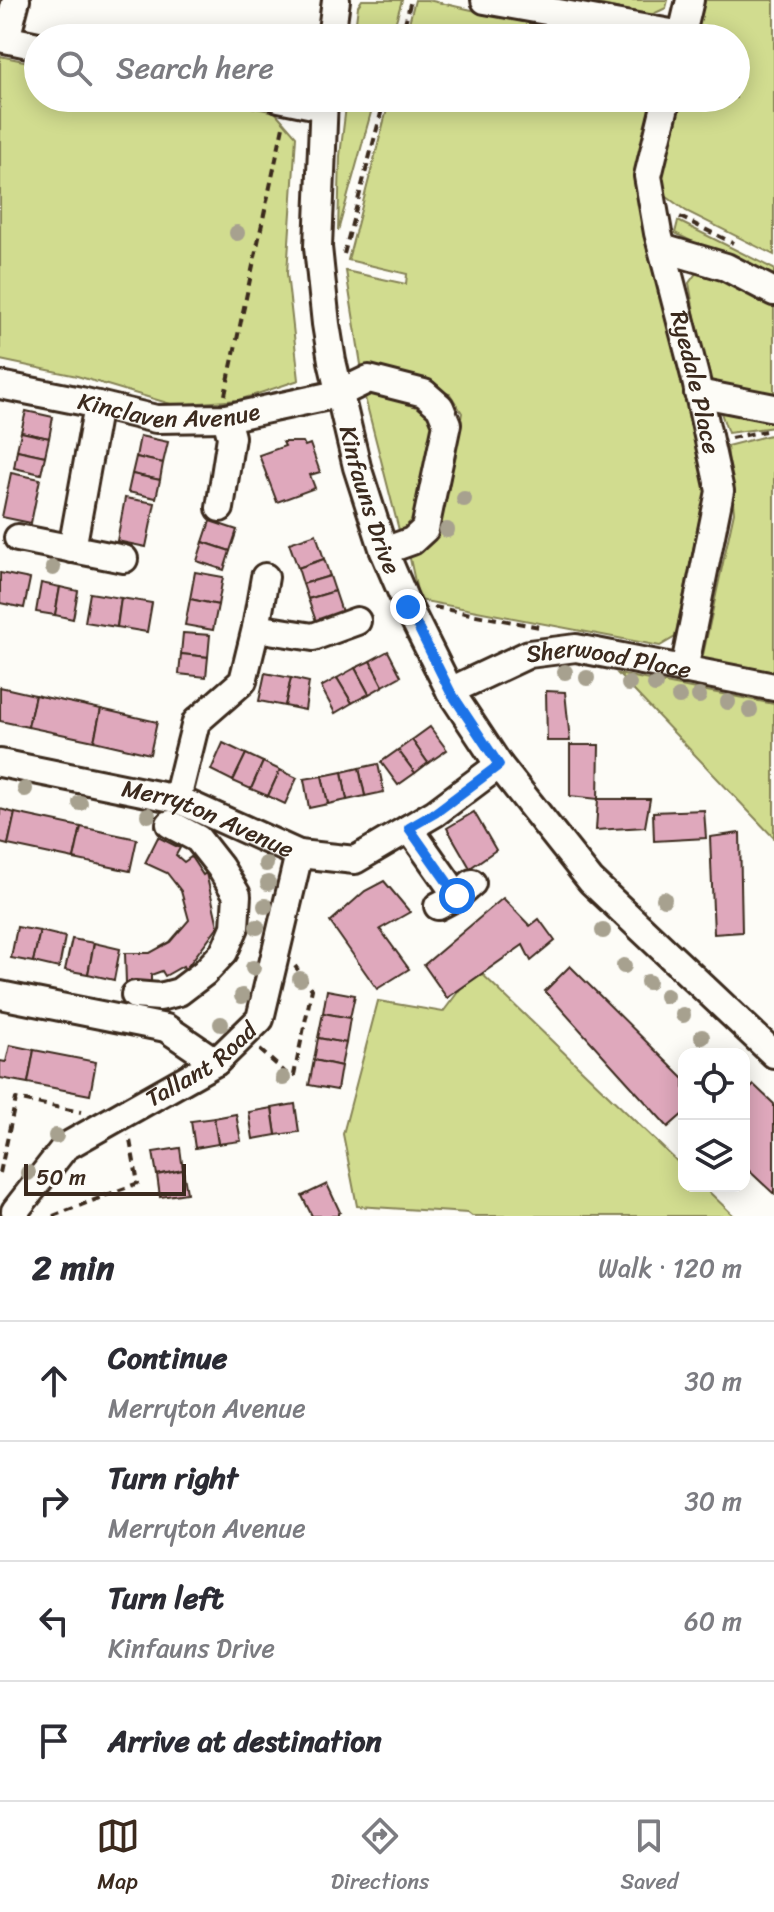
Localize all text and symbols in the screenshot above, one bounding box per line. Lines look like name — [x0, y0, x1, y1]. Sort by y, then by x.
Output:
search box — [24, 24, 750, 112]
text: Search here — [116, 41, 274, 95]
icon: search — [52, 46, 96, 90]
street label: Ryedale Place — [658, 306, 732, 458]
street label: Kinclaven Avenue — [74, 380, 264, 440]
street label: Kinfauns Drive — [327, 421, 413, 581]
route end — [390, 589, 426, 625]
street label: Sherwood Place — [524, 627, 695, 691]
street label: Merryton Avenue — [118, 767, 301, 870]
route start — [439, 878, 475, 914]
street label: Tallant Road — [137, 1010, 268, 1119]
map controls — [678, 1048, 750, 1192]
button: locate — [678, 1048, 750, 1120]
button: layers — [678, 1120, 750, 1192]
text: 50 m — [36, 1158, 86, 1197]
scale bar — [24, 1160, 186, 1196]
text: 2 min — [32, 1238, 114, 1298]
text: Walk · 120 m — [598, 1245, 742, 1291]
text: Continue — [108, 1331, 227, 1385]
text: 30 m — [685, 1358, 742, 1404]
icon: ahead — [32, 1359, 76, 1403]
text: Merryton Avenue — [108, 1385, 306, 1431]
text: Turn right — [108, 1451, 238, 1505]
text: 30 m — [685, 1478, 742, 1524]
icon: right — [32, 1479, 76, 1523]
text: Merryton Avenue — [108, 1505, 306, 1551]
text: Turn left — [108, 1571, 224, 1625]
text: 60 m — [684, 1598, 742, 1644]
icon: left — [32, 1599, 76, 1643]
text: Kinfauns Drive — [108, 1625, 275, 1671]
text: Arrive at destination — [108, 1714, 382, 1768]
icon: arrive — [32, 1719, 76, 1763]
tab: Map — [96, 1814, 140, 1901]
tab: Directions — [331, 1814, 429, 1901]
tab: Saved — [620, 1814, 678, 1901]

